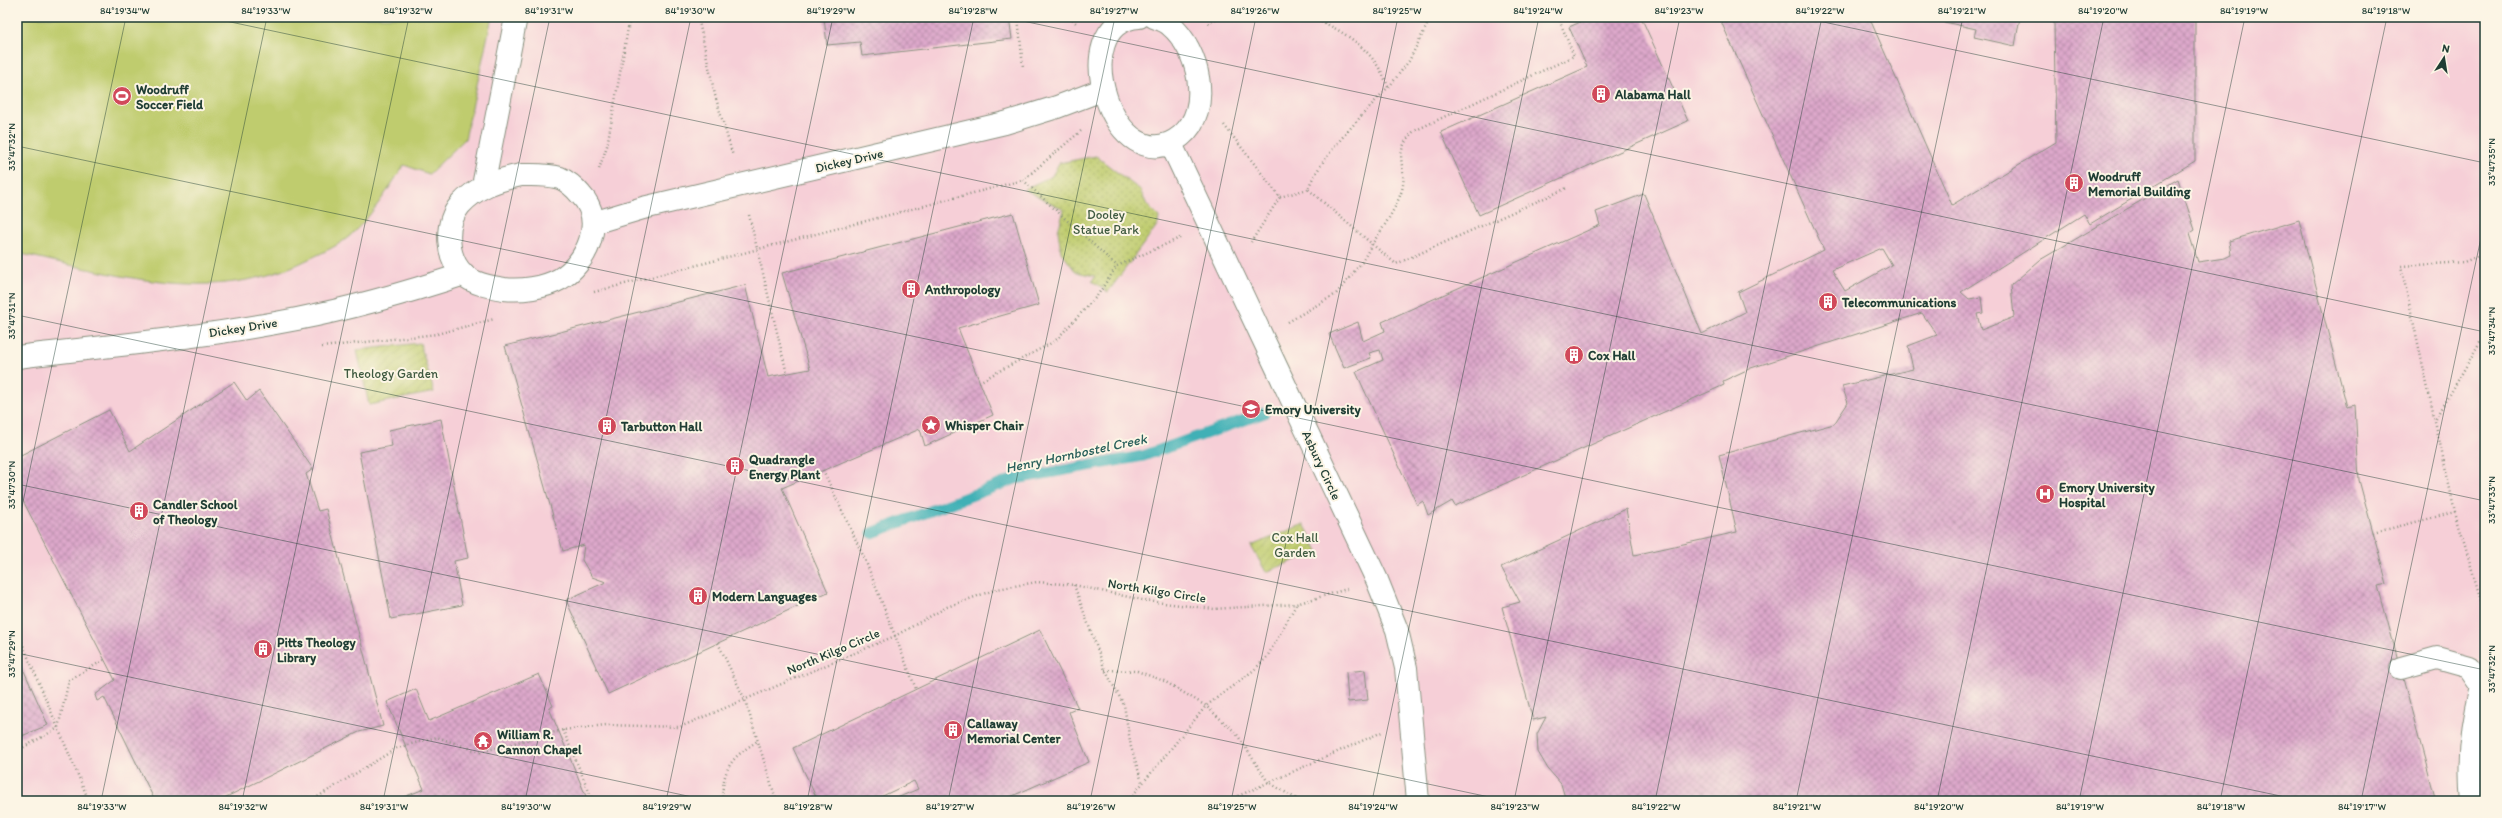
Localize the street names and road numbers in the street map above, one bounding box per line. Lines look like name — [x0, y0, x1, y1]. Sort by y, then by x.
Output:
street label: Dickey Drive — [814, 145, 885, 176]
street label: Dickey Drive — [208, 315, 278, 340]
street label: Asbury Circle — [1299, 428, 1344, 502]
street label: North Kilgo Circle — [1107, 575, 1207, 606]
street label: North Kilgo Circle — [785, 625, 882, 678]

